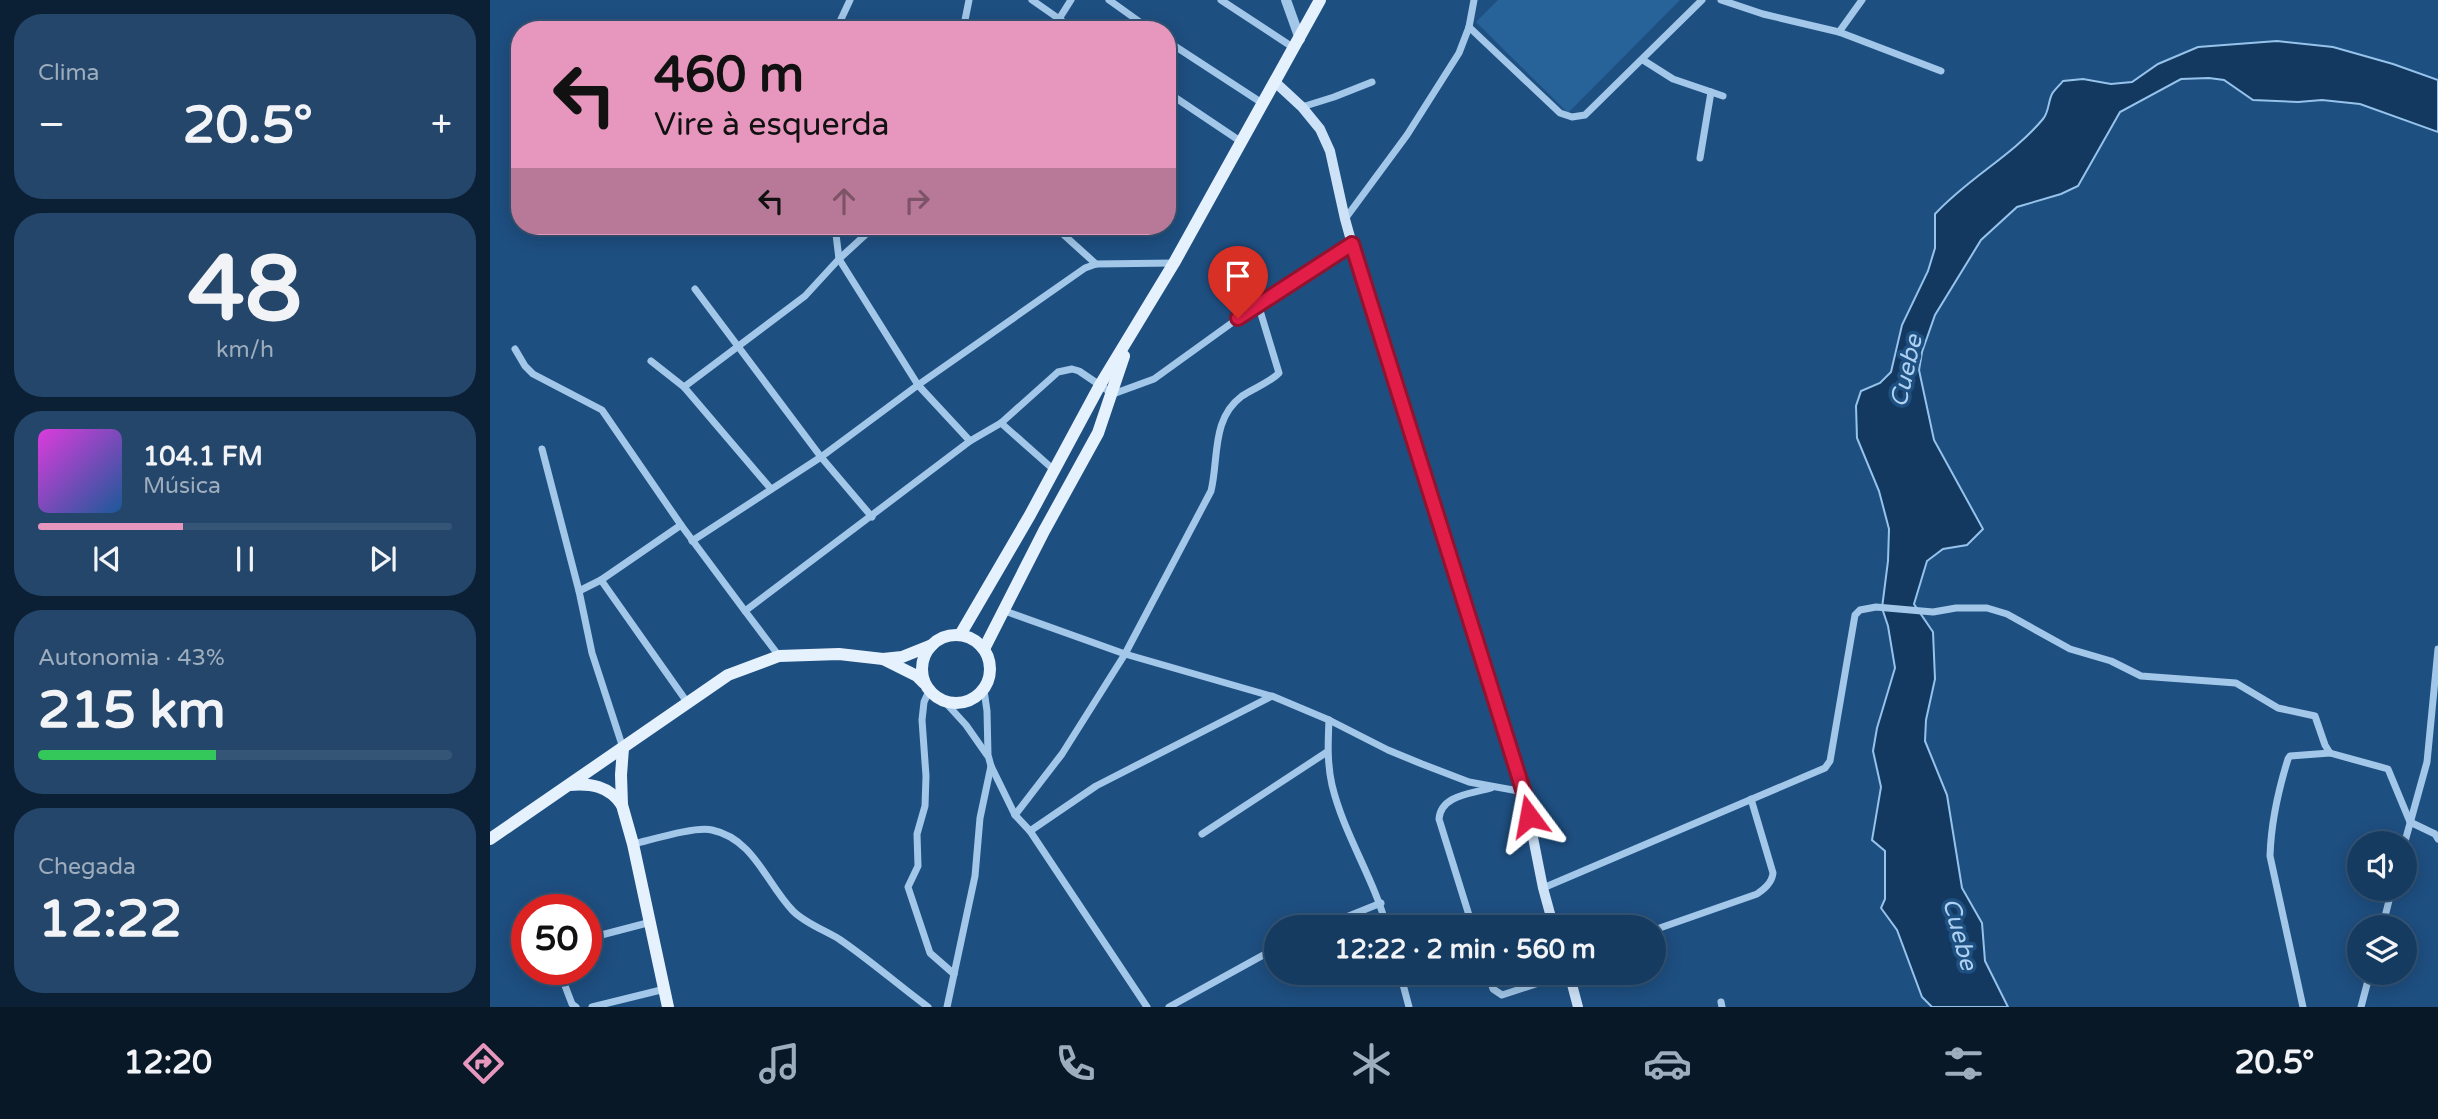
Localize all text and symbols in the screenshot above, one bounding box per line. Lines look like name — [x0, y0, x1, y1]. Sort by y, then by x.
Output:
text: 460 m — [654, 46, 804, 105]
icon: left — [539, 49, 630, 140]
text: Clima — [38, 59, 99, 87]
text: 20.5° — [183, 94, 313, 157]
text: − — [38, 102, 65, 148]
text: + — [431, 102, 452, 148]
text: Vire à esquerda — [654, 106, 890, 144]
icon: left — [752, 182, 790, 220]
icon: ahead — [825, 182, 863, 220]
icon: right — [898, 182, 936, 220]
text: 48 — [188, 235, 302, 345]
pin — [1208, 246, 1268, 318]
icon: arrive — [1219, 257, 1257, 295]
water label: Cuebe — [1884, 331, 1929, 410]
text: km/h — [216, 336, 274, 364]
text: 104.1 FM — [143, 441, 263, 472]
text: Música — [143, 472, 221, 500]
icon: previous — [88, 540, 126, 578]
icon: pause — [226, 540, 264, 578]
icon: next — [364, 540, 402, 578]
text: Autonomia · 43% — [38, 644, 225, 672]
text: 215 km — [38, 679, 226, 742]
position arrow — [1492, 779, 1566, 853]
map controls — [2347, 831, 2417, 985]
button: sound — [2347, 831, 2417, 901]
text: Chegada — [38, 853, 136, 881]
text: 12:22 — [38, 888, 182, 951]
speed limit sign: 50 — [511, 894, 602, 985]
water label: Cuebe — [1936, 895, 1983, 975]
button: layers — [2347, 915, 2417, 985]
text: 12:22 · 2 min · 560 m — [1334, 934, 1596, 965]
icon: directions — [459, 1039, 508, 1088]
icon: music — [755, 1039, 804, 1088]
icon: phone — [1051, 1039, 1100, 1088]
icon: climate — [1347, 1039, 1396, 1088]
icon: car — [1643, 1039, 1692, 1088]
icon: filters — [1939, 1039, 1988, 1088]
text: 12:20 — [123, 1044, 212, 1082]
text: 20.5° — [2234, 1044, 2314, 1082]

